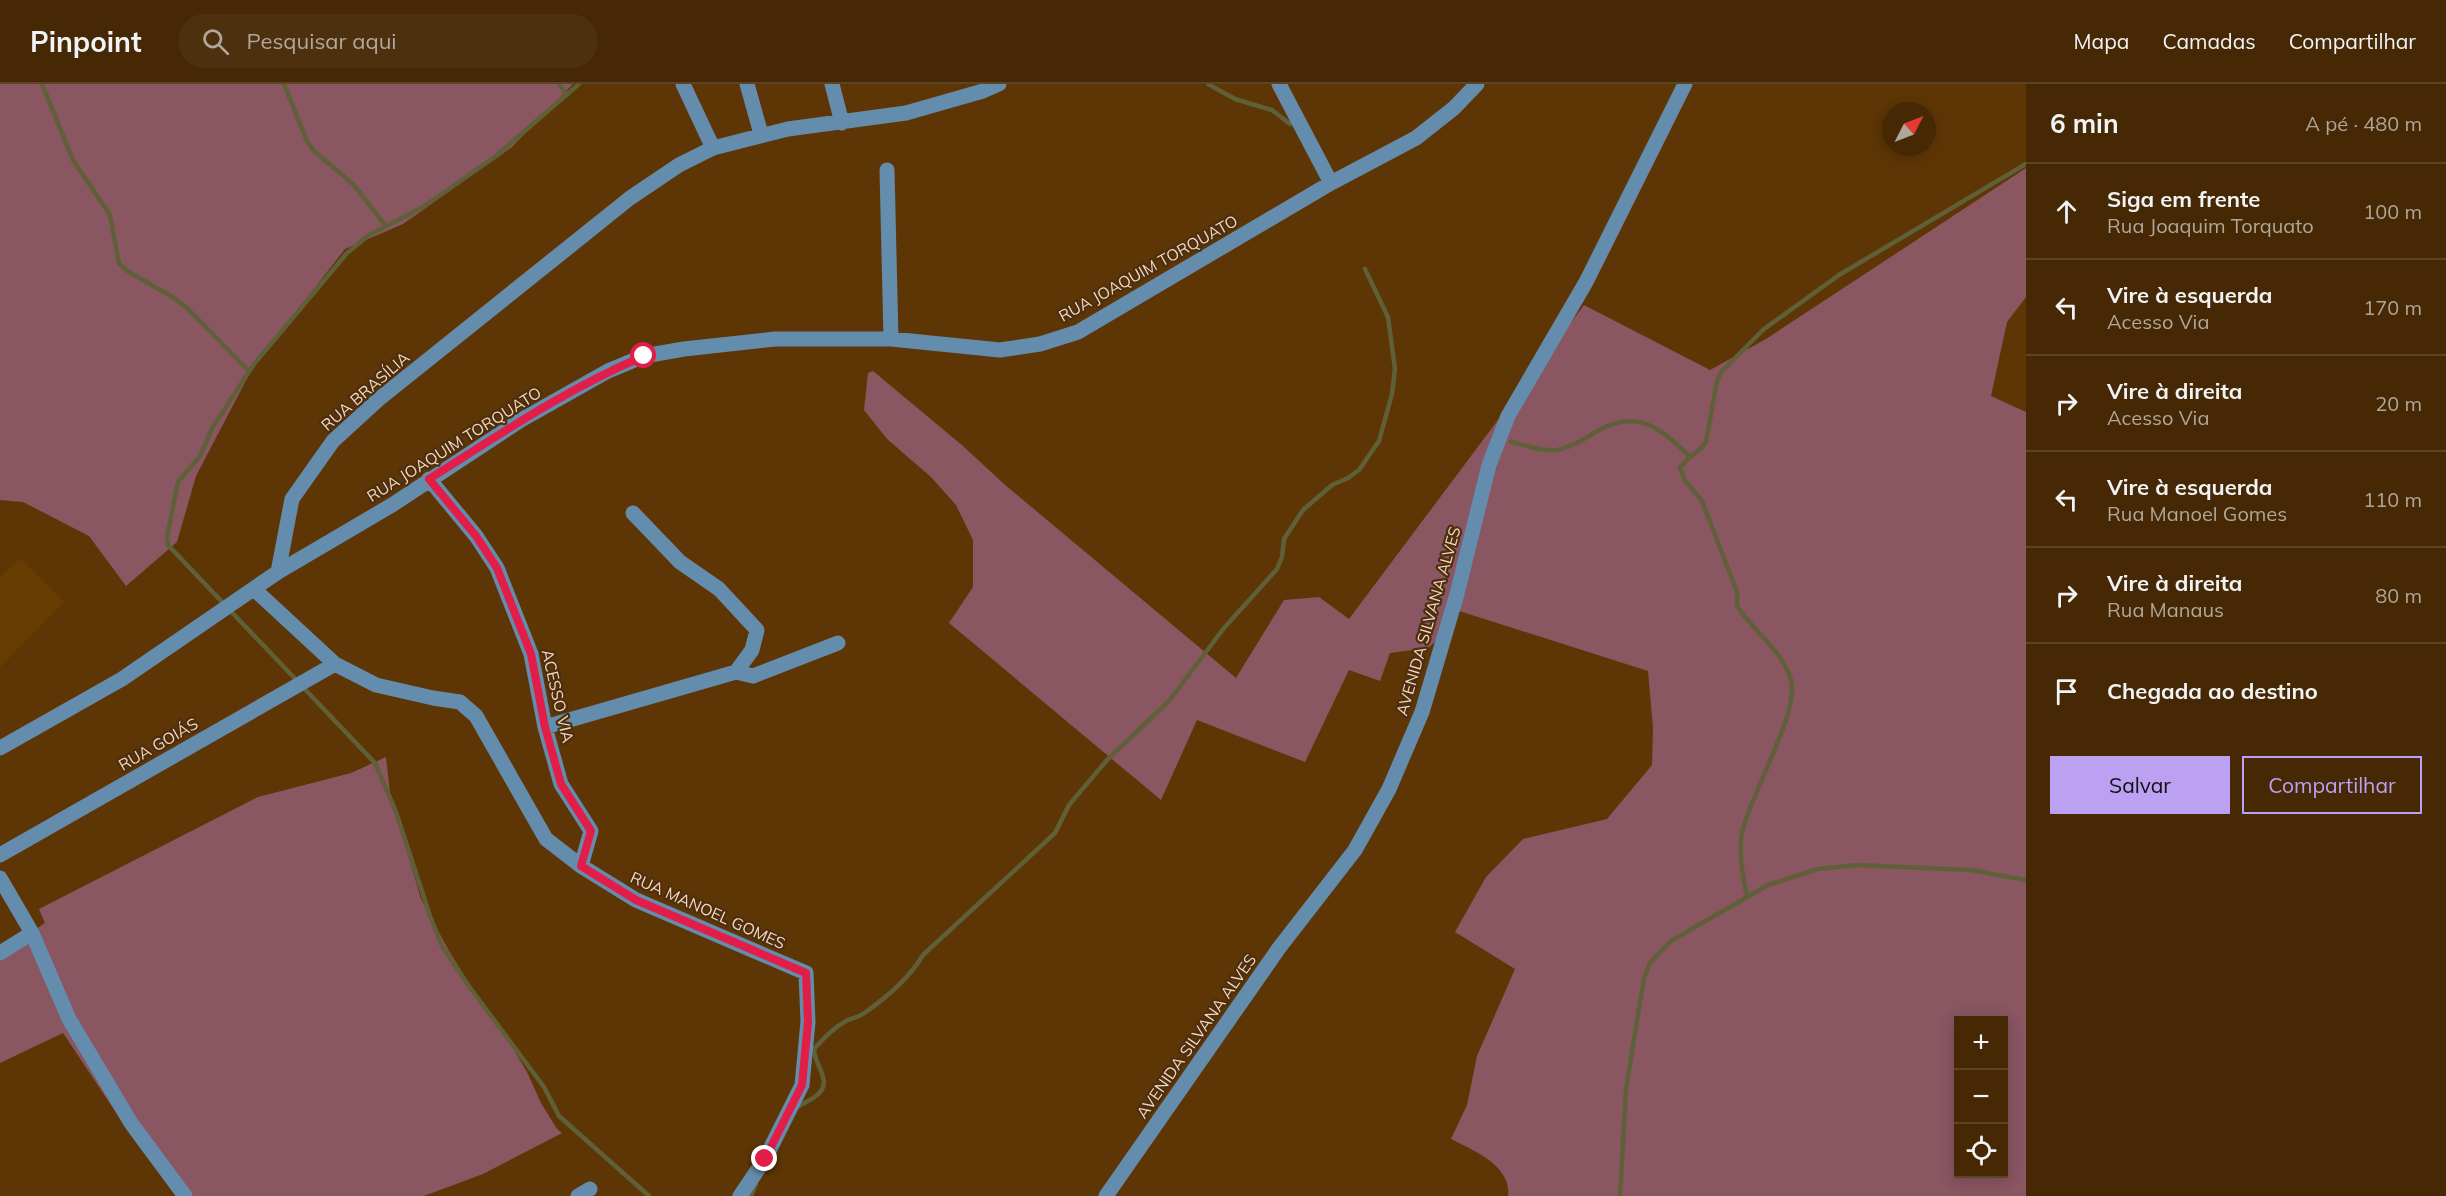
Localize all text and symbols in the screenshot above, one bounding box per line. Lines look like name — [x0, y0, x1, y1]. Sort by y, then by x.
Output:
search box — [178, 14, 598, 68]
text: Pinpoint — [30, 24, 142, 59]
icon: search — [199, 25, 232, 58]
text: Pesquisar aqui — [247, 27, 397, 55]
text: Mapa — [2074, 28, 2129, 54]
text: Camadas — [2162, 28, 2256, 54]
text: Compartilhar — [2289, 28, 2416, 54]
north arrow — [1882, 102, 1936, 156]
text: 6 min — [2050, 107, 2119, 140]
text: A pé · 480 m — [2305, 111, 2422, 136]
text: Siga em frente — [2107, 185, 2260, 213]
icon: ahead — [2050, 195, 2083, 228]
text: 100 m — [2363, 199, 2422, 224]
street label: RUA JOAQUIM TORQUATO — [1055, 210, 1241, 326]
text: Rua Joaquim Torquato — [2107, 213, 2314, 238]
text: Vire à esquerda — [2107, 281, 2272, 309]
icon: left — [2050, 291, 2083, 324]
text: 170 m — [2363, 295, 2422, 320]
text: Acesso Via — [2107, 309, 2209, 334]
route start — [630, 342, 656, 368]
street label: RUA BRASÍLIA — [317, 347, 414, 435]
text: Vire à direita — [2107, 377, 2242, 405]
street label: RUA JOAQUIM TORQUATO — [363, 382, 545, 506]
icon: right — [2050, 387, 2083, 420]
text: 20 m — [2375, 391, 2422, 416]
text: Acesso Via — [2107, 405, 2209, 430]
text: Vire à esquerda — [2107, 473, 2272, 501]
icon: left — [2050, 483, 2083, 516]
text: 110 m — [2363, 487, 2422, 512]
text: Rua Manoel Gomes — [2107, 501, 2287, 526]
street label: AVENIDA SILVANA ALVES — [1391, 524, 1465, 718]
text: Vire à direita — [2107, 569, 2242, 597]
icon: right — [2050, 579, 2083, 612]
text: 80 m — [2375, 583, 2422, 608]
text: Rua Manaus — [2107, 597, 2224, 622]
street label: ACESSO VIA — [538, 647, 579, 745]
icon: arrive — [2050, 675, 2083, 708]
text: Chegada ao destino — [2107, 677, 2318, 705]
street label: RUA GOIÁS — [115, 713, 201, 775]
button: Salvar — [2050, 756, 2230, 814]
button: Compartilhar — [2242, 756, 2422, 814]
street label: RUA MANOEL GOMES — [627, 867, 789, 953]
street label: AVENIDA SILVANA ALVES — [1132, 950, 1260, 1122]
map controls — [1954, 1016, 2008, 1178]
button: + — [1954, 1016, 2008, 1070]
button: − — [1954, 1070, 2008, 1124]
button: locate — [1954, 1124, 2008, 1178]
route end — [751, 1145, 777, 1171]

